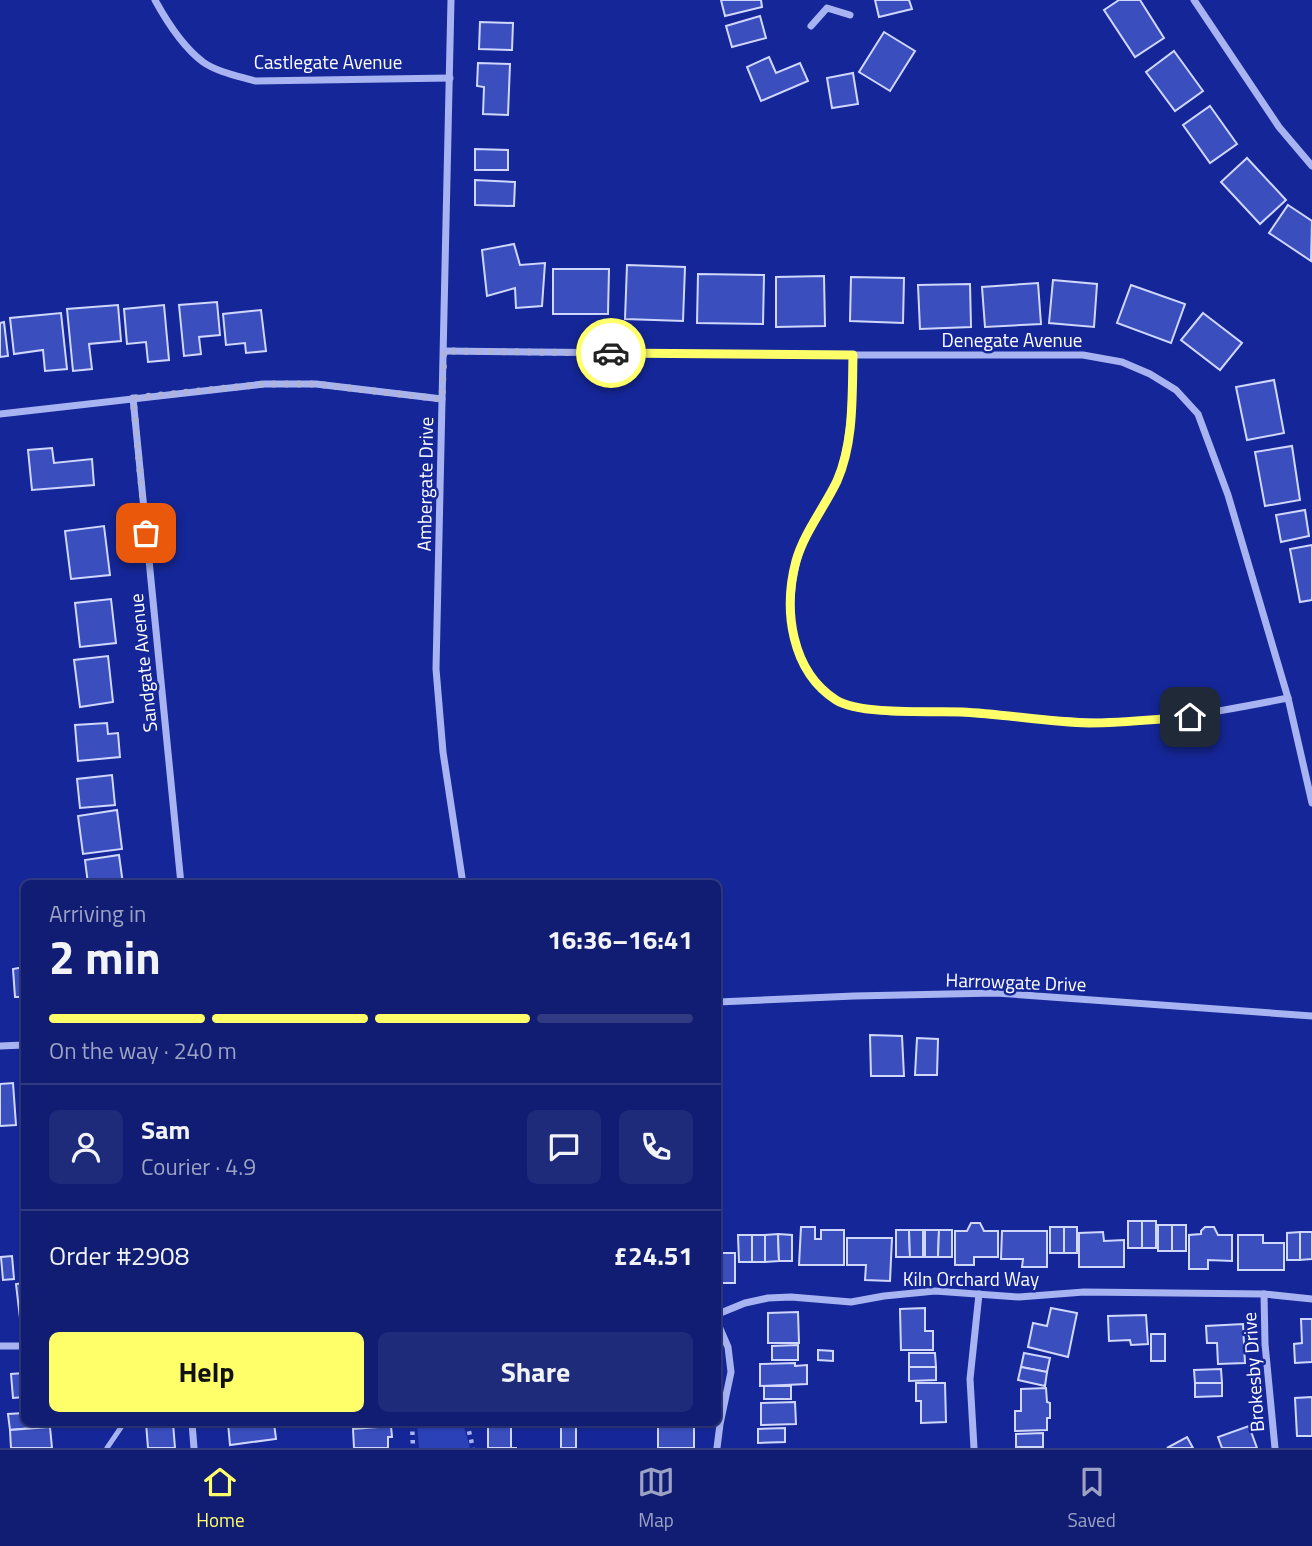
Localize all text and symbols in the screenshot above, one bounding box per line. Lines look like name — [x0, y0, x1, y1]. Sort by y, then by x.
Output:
street label: Castlegate Avenue — [254, 47, 402, 76]
courier — [576, 318, 646, 388]
street label: Denegate Avenue — [942, 325, 1082, 354]
icon: car — [592, 334, 630, 372]
street label: Ambergate Drive — [409, 416, 440, 551]
pin — [116, 503, 176, 563]
icon: bag — [127, 514, 165, 552]
street label: Sandgate Avenue — [121, 592, 164, 734]
pin — [1160, 687, 1220, 747]
icon: home — [1171, 698, 1209, 736]
text: Arriving in — [49, 896, 146, 931]
text: 16:36–16:41 — [547, 920, 693, 959]
text: 2 min — [49, 922, 161, 992]
street label: Harrowgate Drive — [945, 965, 1087, 998]
text: On the way · 240 m — [49, 1033, 237, 1068]
button: person — [49, 1110, 123, 1184]
text: Sam — [141, 1110, 190, 1149]
button: chat — [527, 1110, 601, 1184]
button: phone — [619, 1110, 693, 1184]
text: Courier · 4.9 — [141, 1149, 256, 1184]
text: Order #2908 — [49, 1236, 189, 1275]
text: £24.51 — [614, 1236, 693, 1275]
street label: Kiln Orchard Way — [903, 1264, 1039, 1293]
street label: Brokesby Drive — [1234, 1311, 1271, 1433]
button: Help — [49, 1332, 364, 1412]
button: Share — [378, 1332, 693, 1412]
tab: Home — [196, 1463, 244, 1534]
tab: Map — [637, 1463, 675, 1534]
tab: Saved — [1067, 1463, 1116, 1534]

